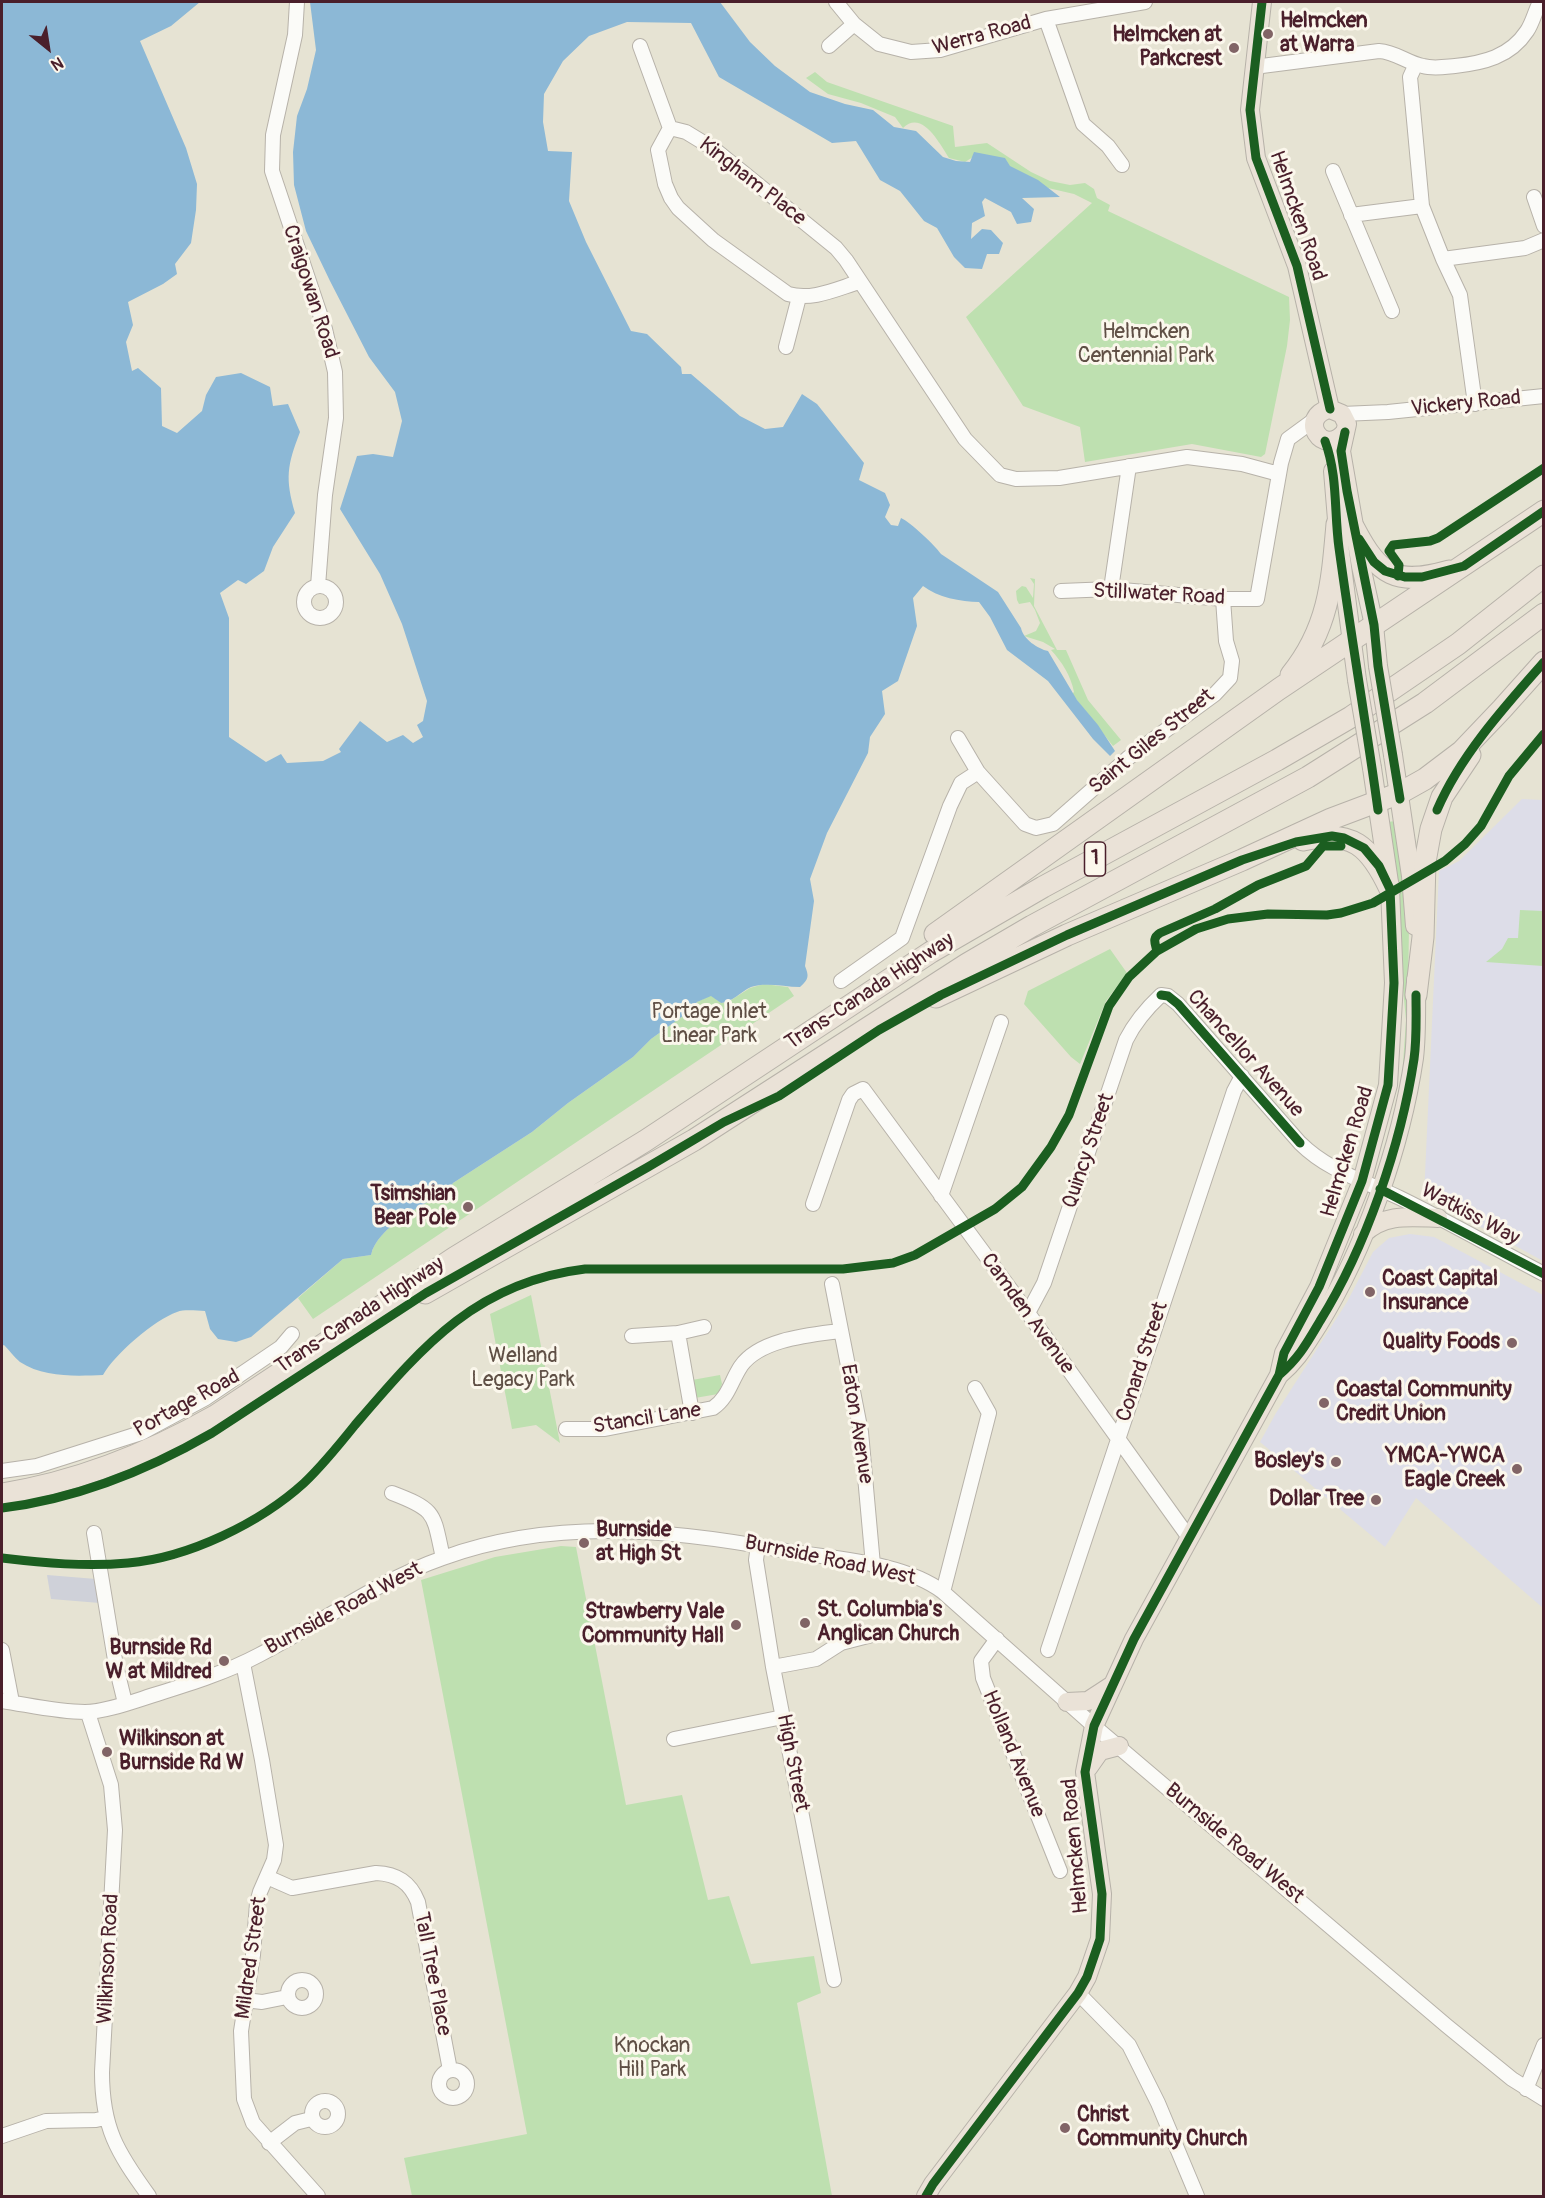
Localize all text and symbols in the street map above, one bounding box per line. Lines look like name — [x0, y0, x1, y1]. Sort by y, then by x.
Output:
place label: Helmcken at Warra — [1280, 9, 1368, 59]
street label: Werra Road — [930, 11, 1034, 61]
north arrow — [18, 18, 78, 78]
place label: Helmcken at Parkcrest — [1112, 23, 1222, 73]
marker: Helmcken at Warra — [1261, 27, 1275, 41]
marker: Helmcken at Parkcrest — [1227, 41, 1241, 55]
text: N — [47, 52, 67, 75]
street label: Kingham Place — [693, 132, 811, 232]
street label: Helmcken Road — [1263, 148, 1331, 284]
street label: Craigowan Road — [277, 222, 343, 362]
park label: Helmcken Centennial Park — [1078, 320, 1214, 370]
street label: Vickery Road — [1410, 386, 1522, 422]
street label: Stillwater Road — [1092, 579, 1226, 611]
street label: Saint Giles Street — [1084, 684, 1220, 800]
road number: 1 — [1084, 842, 1106, 876]
street label: Trans-Canada Highway — [781, 928, 959, 1056]
street label: Chancellor Avenue — [1181, 985, 1309, 1123]
park label: Portage Inlet Linear Park — [651, 1000, 767, 1050]
street label: Helmcken Road — [1316, 1083, 1380, 1221]
street label: Quincy Street — [1058, 1090, 1120, 1212]
street label: Watkiss Way — [1416, 1179, 1524, 1251]
place label: Tsimshian Bear Pole — [370, 1182, 456, 1232]
marker: Tsimshian Bear Pole — [461, 1200, 475, 1214]
street label: Camden Avenue — [975, 1249, 1079, 1379]
street label: Trans-Canada Highway — [271, 1252, 449, 1380]
place label: Coast Capital Insurance — [1382, 1267, 1498, 1317]
marker: Coast Capital Insurance — [1363, 1285, 1377, 1299]
street label: Conard Street — [1112, 1299, 1174, 1425]
place label: Quality Foods — [1382, 1330, 1500, 1356]
marker: Quality Foods — [1505, 1336, 1519, 1350]
park label: Welland Legacy Park — [471, 1344, 575, 1394]
street label: Eaton Avenue — [834, 1362, 878, 1486]
street label: Portage Road — [129, 1364, 245, 1444]
place label: Coastal Community Credit Union — [1336, 1378, 1512, 1428]
marker: Coastal Community Credit Union — [1317, 1396, 1331, 1410]
street label: Stancil Lane — [591, 1398, 703, 1440]
place label: YMCA-YWCA Eagle Creek — [1385, 1444, 1505, 1494]
place label: Bosley's — [1254, 1449, 1324, 1475]
marker: Bosley's — [1329, 1455, 1343, 1469]
marker: YMCA-YWCA Eagle Creek — [1510, 1462, 1524, 1476]
place label: Dollar Tree — [1269, 1487, 1364, 1513]
marker: Dollar Tree — [1369, 1493, 1383, 1507]
place label: Burnside at High St — [596, 1518, 681, 1568]
street label: Burnside Road West — [742, 1531, 918, 1591]
marker: Burnside at High St — [577, 1536, 591, 1550]
street label: Burnside Road West — [261, 1557, 427, 1661]
place label: St. Columbia's Anglican Church — [817, 1598, 959, 1648]
place label: Strawberry Vale Community Hall — [582, 1600, 724, 1650]
marker: St. Columbia's Anglican Church — [798, 1616, 812, 1630]
marker: Strawberry Vale Community Hall — [729, 1618, 743, 1632]
place label: Burnside Rd W at Mildred — [105, 1636, 212, 1686]
marker: Burnside Rd W at Mildred — [217, 1654, 231, 1668]
street label: Holland Avenue — [976, 1687, 1050, 1821]
street label: High Street — [770, 1712, 814, 1814]
place label: Wilkinson at Burnside Rd W — [119, 1727, 244, 1777]
marker: Wilkinson at Burnside Rd W — [100, 1745, 114, 1759]
street label: Helmcken Road — [1058, 1777, 1094, 1915]
street label: Burnside Road West — [1159, 1778, 1309, 1910]
street label: Wilkinson Road — [93, 1893, 125, 2025]
street label: Mildred Street — [231, 1895, 273, 2021]
street label: Tall Tree Place — [408, 1910, 456, 2038]
park label: Knockan Hill Park — [614, 2034, 690, 2084]
place label: Christ Community Church — [1077, 2103, 1247, 2153]
marker: Christ Community Church — [1058, 2121, 1072, 2135]

